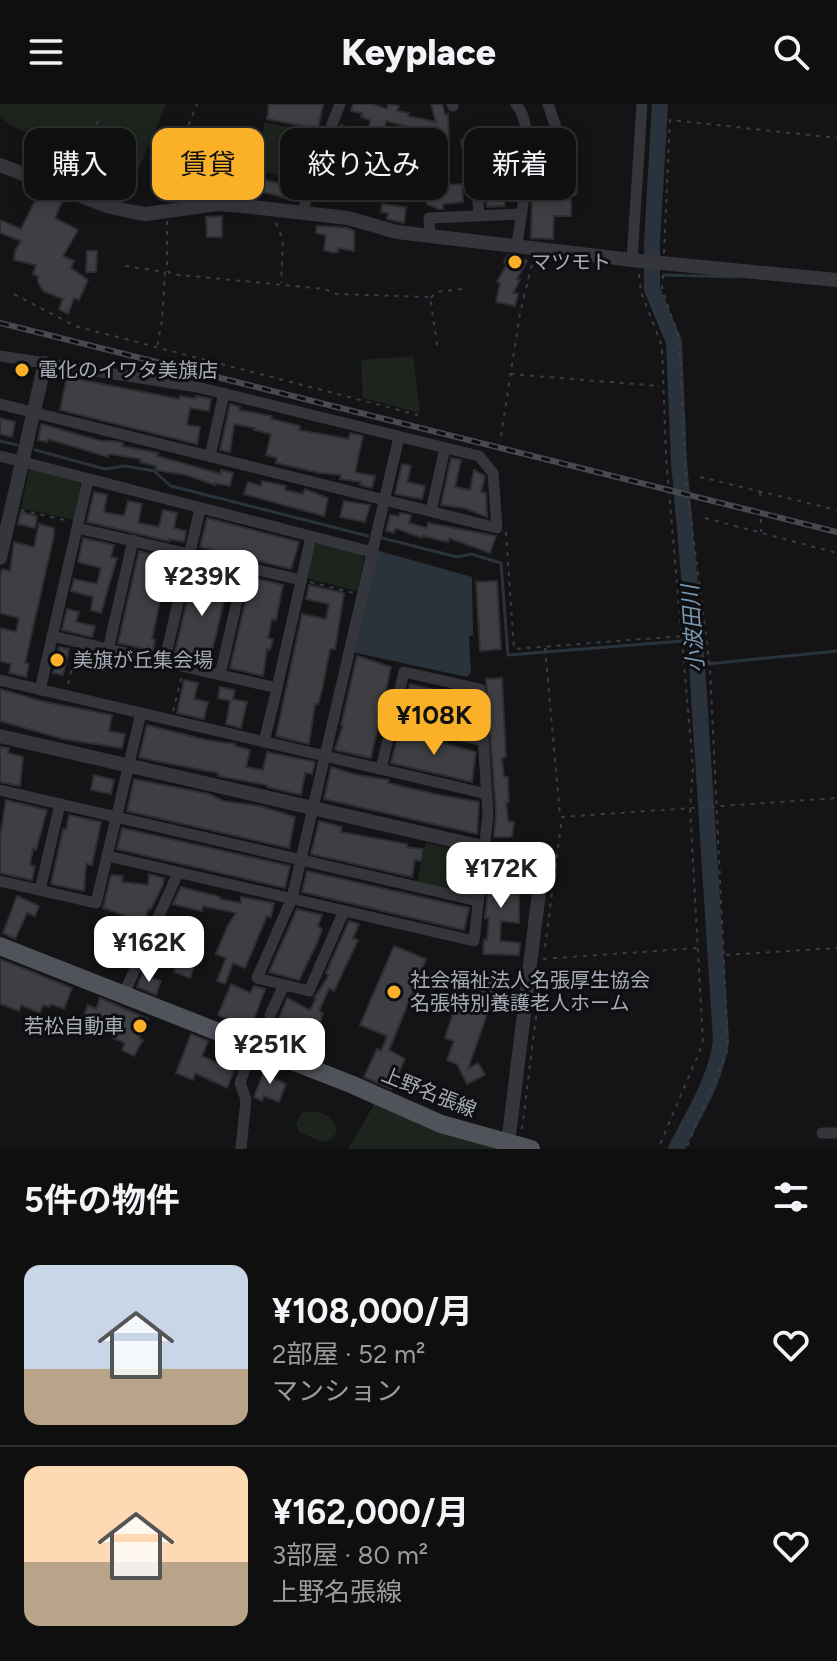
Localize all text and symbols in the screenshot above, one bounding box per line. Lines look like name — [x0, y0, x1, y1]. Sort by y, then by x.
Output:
icon: menu — [24, 30, 68, 74]
icon: search — [769, 30, 813, 74]
text: Keyplace — [341, 31, 496, 74]
chip: 購入 — [24, 128, 136, 200]
chip: 賃貸 — [152, 128, 264, 200]
chip: 絞り込み — [280, 128, 448, 200]
chip: 新着 — [464, 128, 576, 200]
place label: マツモト — [531, 250, 611, 274]
marker: マツモト — [506, 253, 524, 271]
place label: 電化のイワタ美旗店 — [38, 358, 218, 382]
marker: 電化のイワタ美旗店 — [13, 361, 31, 379]
pin: ¥239K — [146, 550, 258, 618]
text: ¥239K — [163, 560, 241, 592]
water label: 小波田川 — [676, 582, 710, 674]
place label: 美旗が丘集会場 — [73, 648, 213, 672]
marker: 美旗が丘集会場 — [48, 651, 66, 669]
pin: ¥108K — [378, 689, 490, 757]
text: ¥108K — [396, 699, 472, 731]
pin: ¥172K — [445, 842, 557, 910]
text: ¥172K — [464, 852, 538, 884]
pin: ¥162K — [93, 916, 205, 984]
text: ¥162K — [112, 926, 186, 958]
place label: 社会福祉法人名張厚生協会 名張特別養護老人ホーム — [410, 968, 650, 1015]
marker: 社会福祉法人名張厚生協会 名張特別養護老人ホーム — [385, 983, 403, 1001]
place label: 若松自動車 — [24, 1014, 124, 1038]
marker: 若松自動車 — [131, 1017, 149, 1035]
pin: ¥251K — [214, 1018, 326, 1086]
text: ¥251K — [233, 1028, 307, 1060]
street label: 上野名張線 — [378, 1062, 480, 1122]
icon: filters — [769, 1175, 813, 1219]
text: 5件の物件 — [24, 1180, 180, 1221]
text: ¥108,000/月 — [272, 1291, 473, 1332]
icon: home — [88, 1297, 184, 1393]
icon: heart — [769, 1323, 813, 1367]
text: 2部屋 · 52 m² — [272, 1338, 425, 1370]
text: マンション — [272, 1375, 402, 1407]
text: ¥162,000/月 — [272, 1492, 470, 1533]
icon: home — [88, 1498, 184, 1594]
icon: heart — [769, 1524, 813, 1568]
text: 3部屋 · 80 m² — [272, 1539, 428, 1571]
text: 上野名張線 — [272, 1576, 402, 1608]

